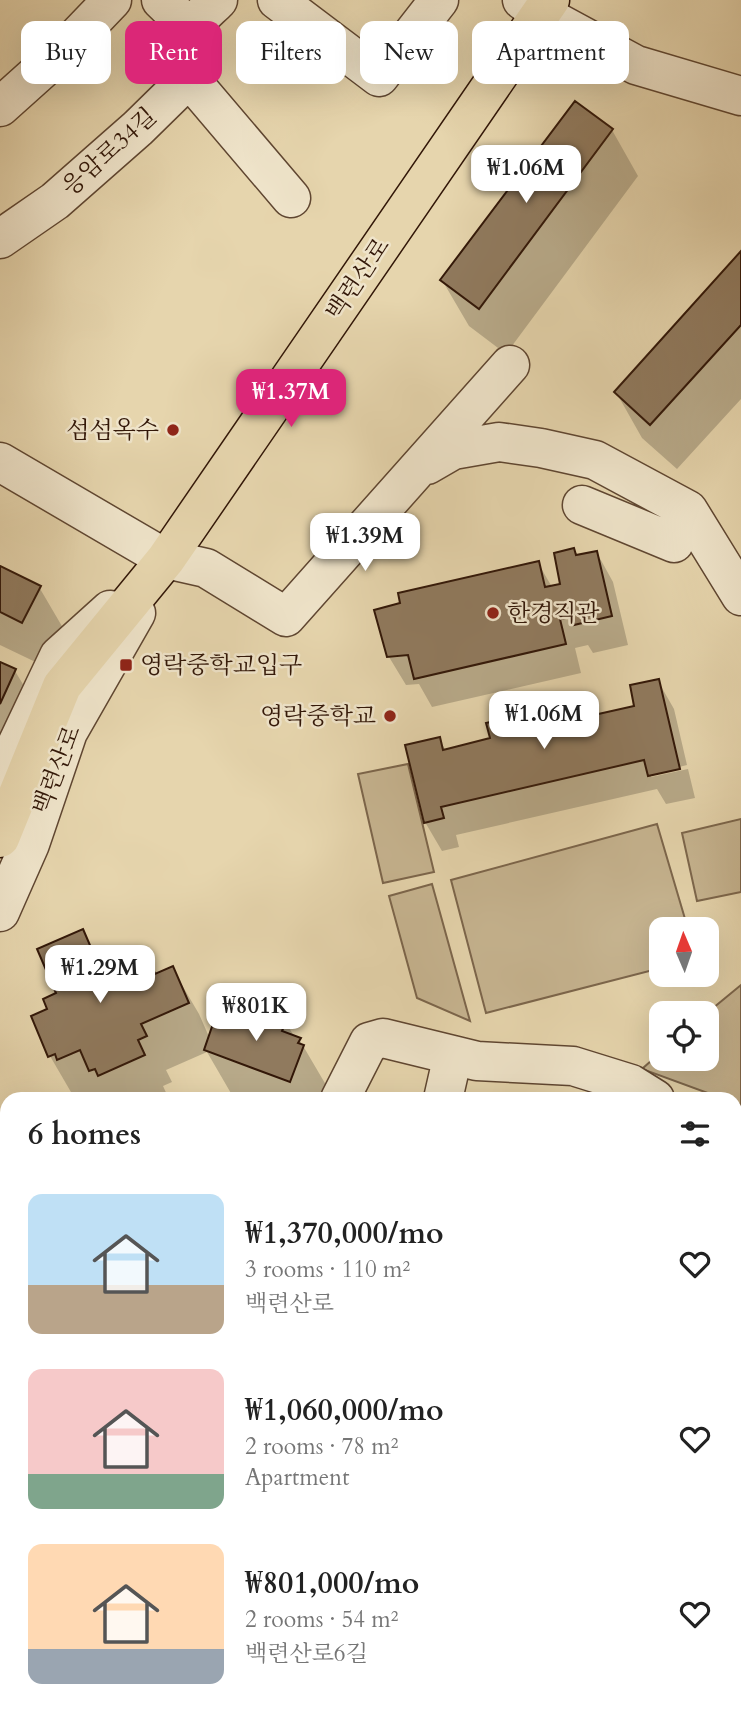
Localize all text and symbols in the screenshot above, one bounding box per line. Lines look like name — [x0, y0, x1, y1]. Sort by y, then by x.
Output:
chip: Buy — [21, 21, 111, 84]
chip: Rent — [125, 21, 222, 84]
chip: Filters — [236, 21, 346, 84]
chip: New — [360, 21, 458, 84]
chip: Apartment — [472, 21, 629, 84]
street label: 응암로34길 — [54, 100, 164, 204]
pin: ₩1.06M — [469, 146, 583, 205]
text: ₩1.06M — [487, 152, 565, 183]
street label: 백련산로 — [318, 231, 398, 327]
pin: ₩1.37M — [234, 370, 348, 429]
text: ₩1.37M — [252, 376, 330, 407]
place label: 섬섬옥수 — [66, 414, 159, 447]
marker: 섬섬옥수 — [165, 422, 181, 438]
pin: ₩1.39M — [308, 514, 422, 573]
text: ₩1.39M — [326, 520, 404, 551]
place label: 한경직관 — [507, 597, 600, 630]
marker: 한경직관 — [485, 605, 501, 621]
place label: 영락중학교입구 — [140, 649, 302, 682]
marker: 영락중학교입구 — [118, 657, 134, 673]
pin: ₩1.06M — [487, 692, 601, 751]
text: ₩1.06M — [505, 698, 583, 729]
place label: 영락중학교 — [260, 700, 376, 733]
marker: 영락중학교 — [382, 708, 398, 724]
street label: 백련산로 — [25, 721, 89, 819]
north arrow — [649, 917, 719, 987]
map controls — [649, 917, 719, 1071]
pin: ₩1.29M — [43, 946, 157, 1005]
text: ₩1.29M — [61, 952, 139, 983]
pin: ₩801K — [207, 984, 305, 1043]
text: ₩801K — [222, 990, 290, 1021]
button: locate — [649, 1001, 719, 1071]
text: 6 homes — [28, 1114, 141, 1155]
icon: filters — [676, 1115, 714, 1153]
text: ₩1,370,000/mo — [245, 1213, 444, 1254]
icon: home — [84, 1222, 168, 1306]
icon: heart — [676, 1245, 714, 1283]
text: 3 rooms · 110 m² — [245, 1254, 410, 1285]
text: 백련산로 — [245, 1288, 334, 1319]
text: ₩1,060,000/mo — [245, 1390, 444, 1431]
icon: home — [84, 1397, 168, 1481]
icon: heart — [676, 1420, 714, 1458]
text: 2 rooms · 78 m² — [245, 1431, 398, 1462]
text: Apartment — [245, 1462, 349, 1493]
text: ₩801,000/mo — [245, 1563, 419, 1604]
icon: home — [84, 1572, 168, 1656]
icon: heart — [676, 1595, 714, 1633]
text: 2 rooms · 54 m² — [245, 1604, 398, 1635]
text: 백련산로6길 — [245, 1638, 368, 1669]

